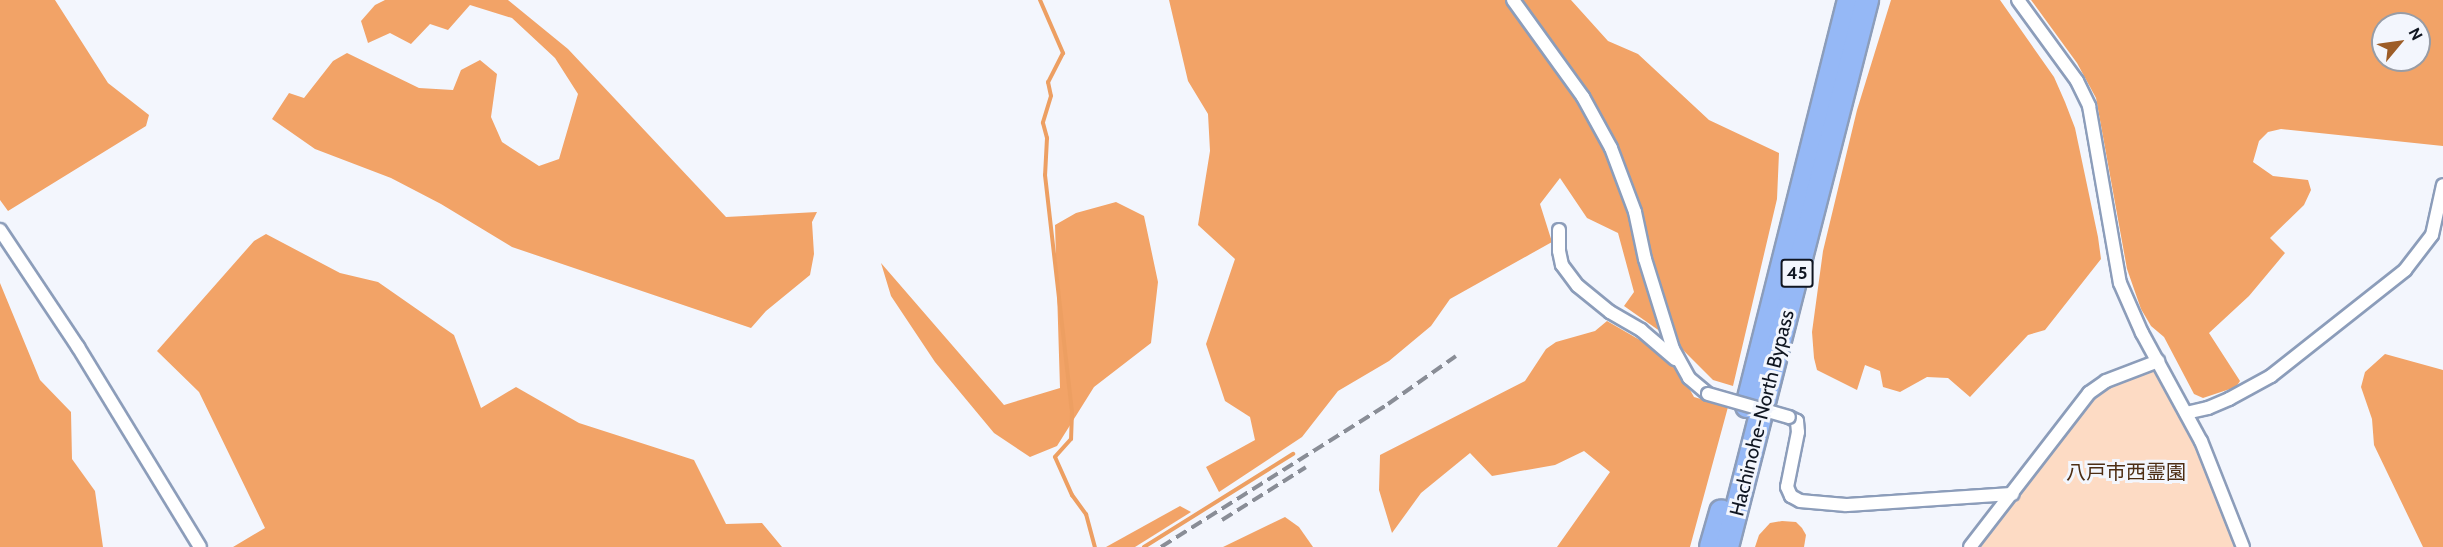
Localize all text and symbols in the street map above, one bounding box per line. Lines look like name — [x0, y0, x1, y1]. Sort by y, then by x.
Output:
north arrow — [2371, 12, 2431, 72]
text: N — [2404, 24, 2426, 44]
road number: 45 — [1780, 258, 1814, 288]
street label: Hachinohe-North Bypass — [1725, 307, 1799, 519]
park label: 八戸市西霊園 — [2066, 460, 2186, 484]

